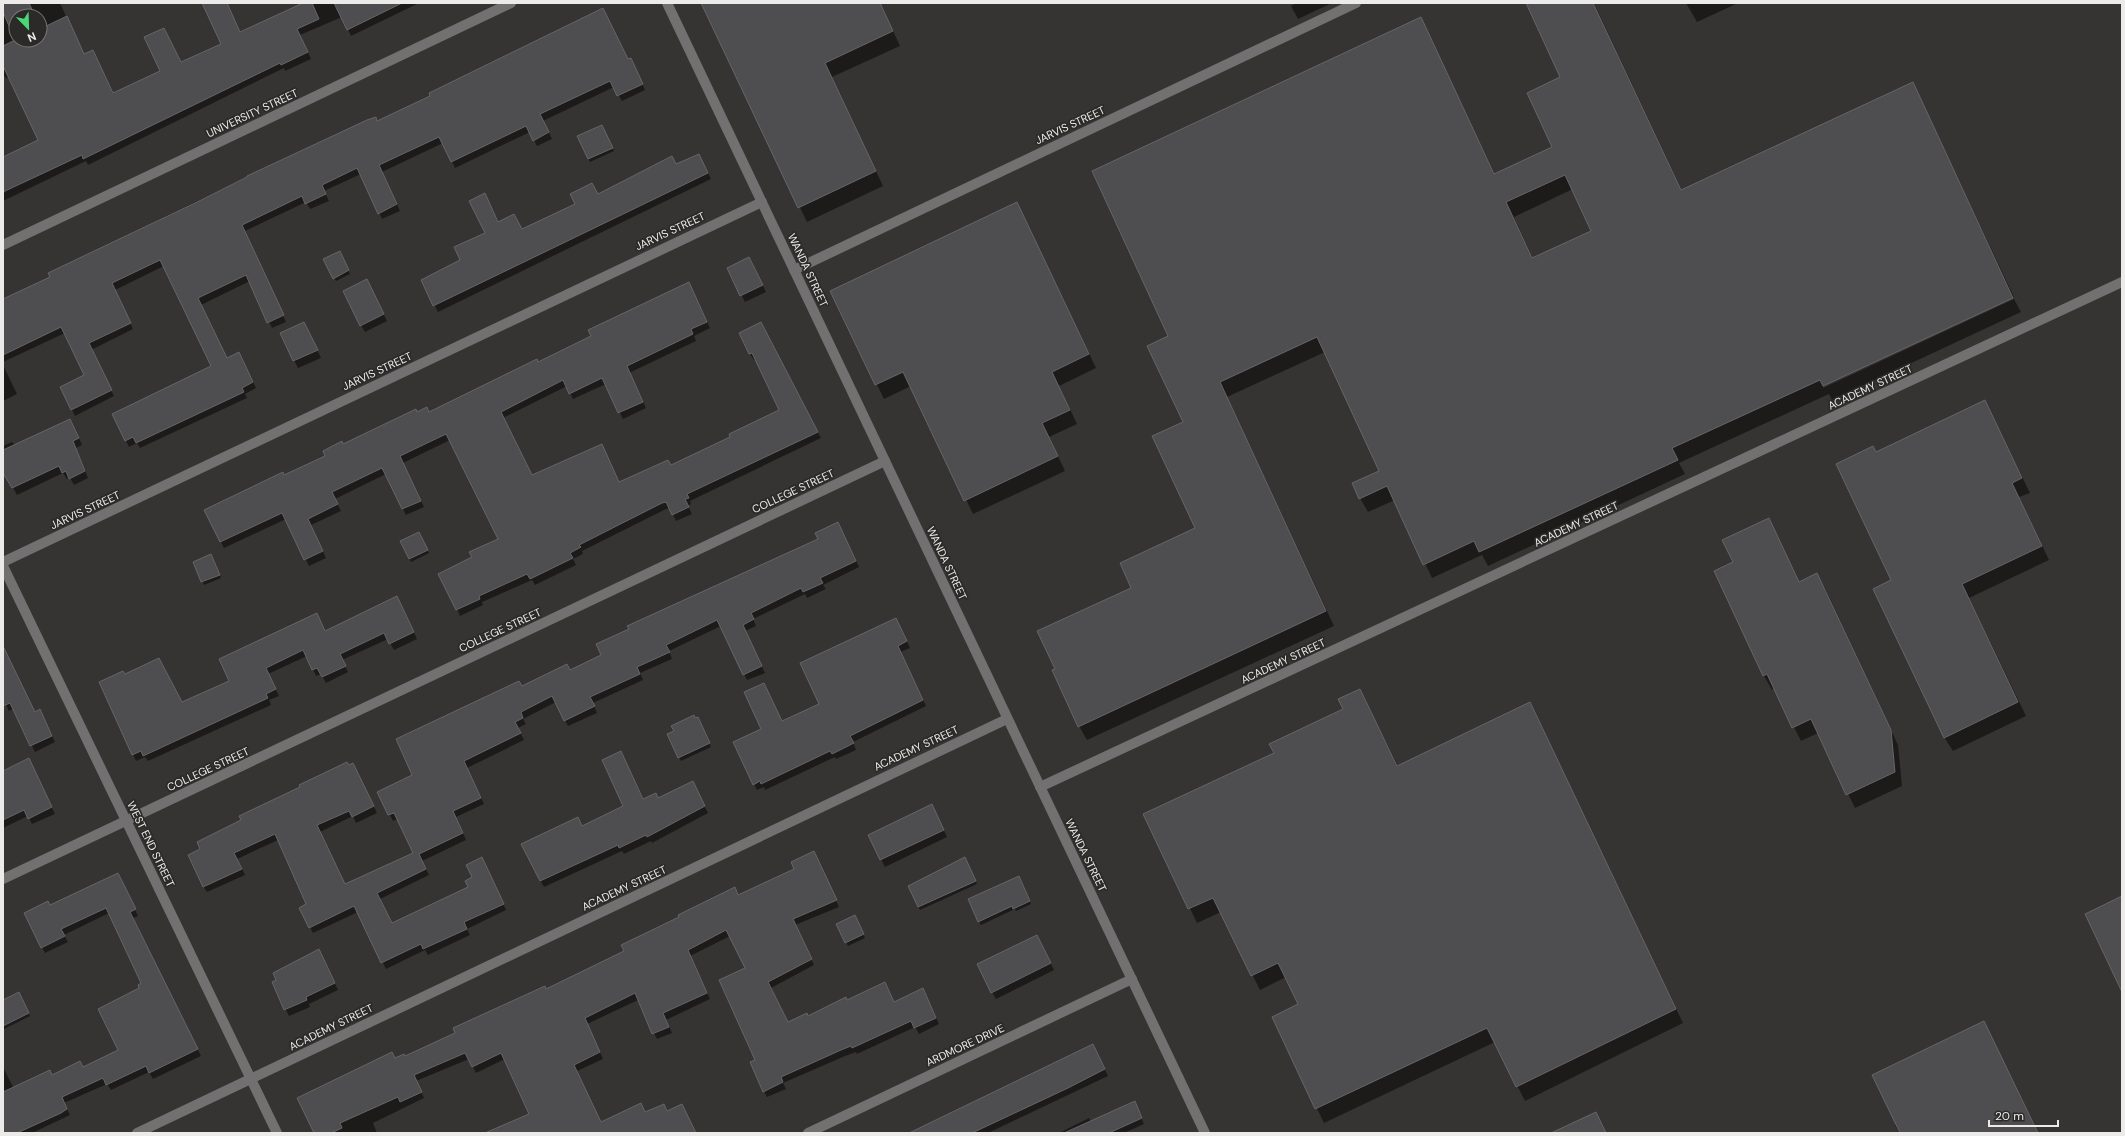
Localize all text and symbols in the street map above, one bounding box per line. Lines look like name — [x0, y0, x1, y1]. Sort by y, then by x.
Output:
north arrow — [8, 8, 48, 48]
text: N — [25, 29, 38, 45]
street label: UNIVERSITY STREET — [204, 86, 300, 140]
street label: JARVIS STREET — [1033, 103, 1107, 147]
street label: JARVIS STREET — [633, 209, 707, 253]
street label: WANDA STREET — [785, 231, 831, 309]
street label: JARVIS STREET — [340, 349, 414, 393]
street label: ACADEMY STREET — [1825, 361, 1915, 413]
street label: COLLEGE STREET — [750, 466, 836, 516]
street label: JARVIS STREET — [48, 488, 122, 532]
street label: ACADEMY STREET — [1531, 498, 1621, 550]
street label: WANDA STREET — [924, 524, 970, 602]
street label: COLLEGE STREET — [457, 605, 543, 655]
street label: ACADEMY STREET — [1238, 635, 1328, 687]
street label: ACADEMY STREET — [871, 722, 961, 774]
street label: COLLEGE STREET — [165, 744, 251, 794]
street label: WEST END STREET — [124, 799, 178, 889]
street label: WANDA STREET — [1062, 816, 1110, 894]
street label: ACADEMY STREET — [579, 862, 669, 914]
street label: ACADEMY STREET — [287, 1001, 375, 1053]
street label: ARDMORE DRIVE — [923, 1021, 1007, 1069]
scale bar — [1989, 1102, 2058, 1128]
text: 20 m — [1995, 1108, 2024, 1124]

